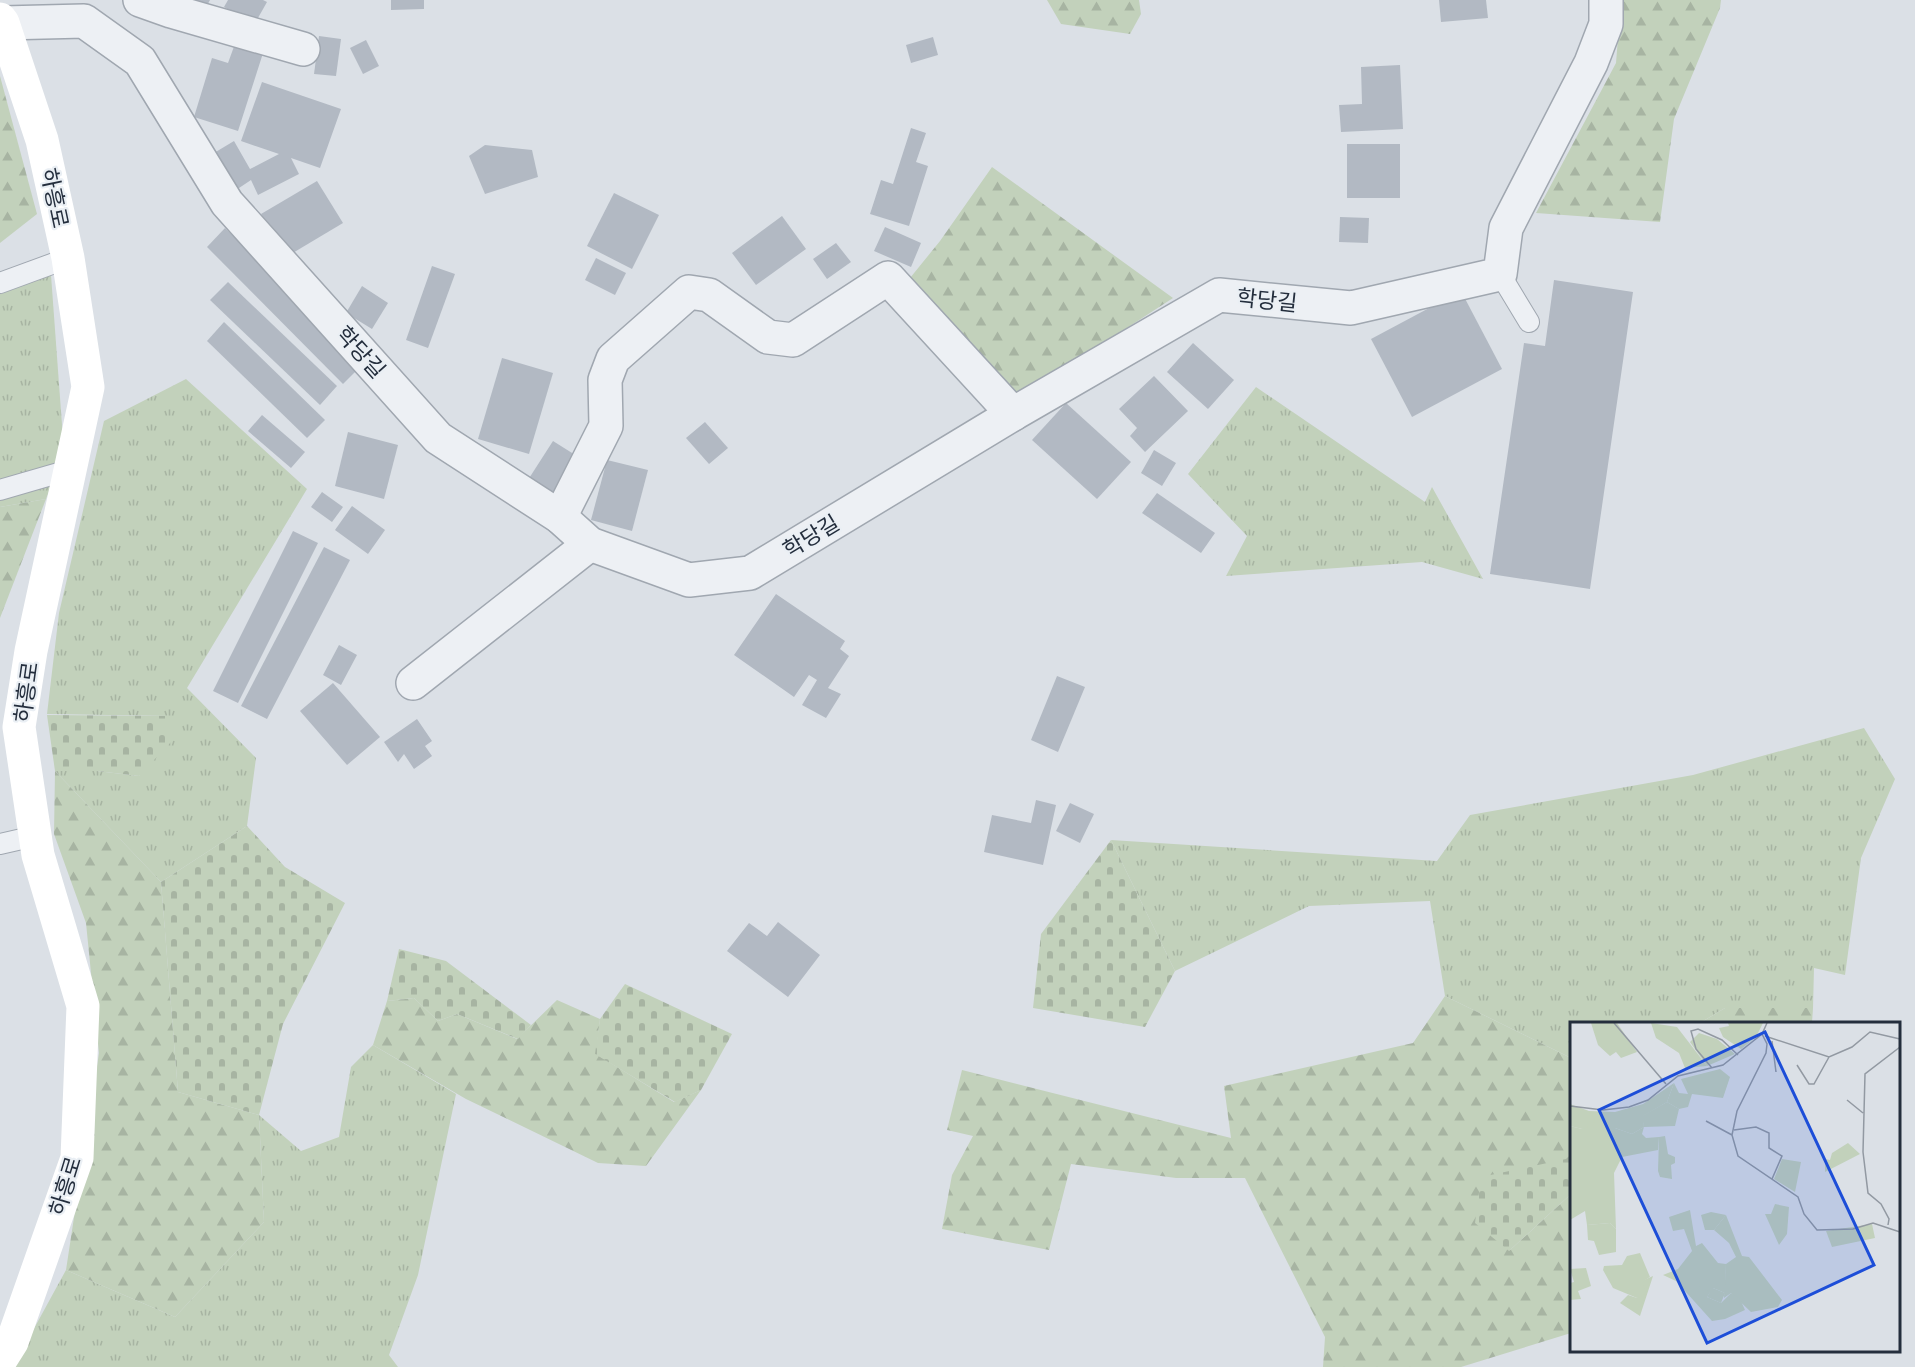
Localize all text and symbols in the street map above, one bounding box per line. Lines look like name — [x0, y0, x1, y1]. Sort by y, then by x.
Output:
street label: 하흥로 — [35, 165, 75, 231]
street label: 학당길 — [1235, 283, 1299, 317]
street label: 학당길 — [330, 320, 392, 384]
street label: 학당길 — [778, 508, 844, 564]
street label: 하흥로 — [8, 660, 44, 724]
inset map — [1570, 1022, 1900, 1352]
street label: 하흥로 — [43, 1153, 87, 1219]

